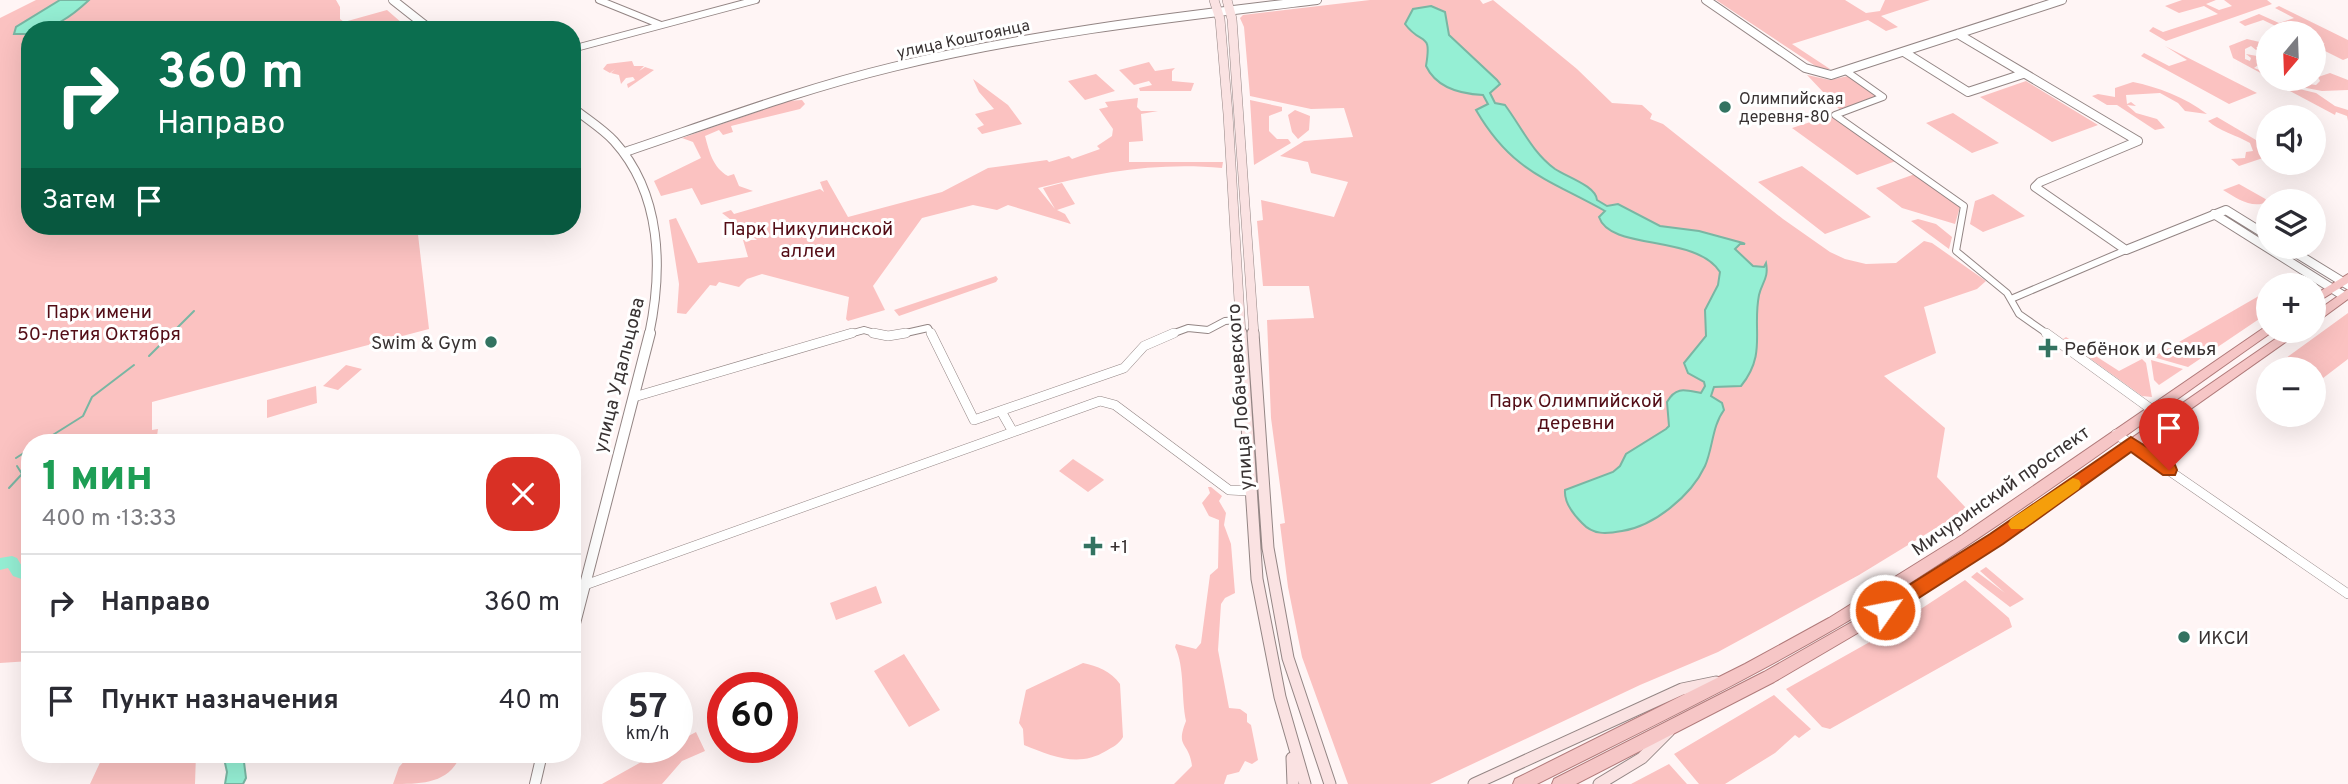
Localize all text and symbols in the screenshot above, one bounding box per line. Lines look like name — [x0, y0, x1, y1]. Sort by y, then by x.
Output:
street label: улица Коштоянца — [895, 16, 1032, 64]
north arrow — [2256, 21, 2326, 91]
map controls — [2256, 21, 2326, 427]
text: 360 m — [157, 44, 304, 106]
icon: right — [42, 49, 133, 140]
place label: Олимпийская деревня-80 — [1739, 90, 1843, 128]
marker: Олимпийская деревня-80 — [1717, 99, 1733, 115]
text: Направо — [157, 105, 285, 145]
button: sound — [2256, 105, 2326, 175]
icon: arrive — [130, 182, 168, 220]
text: Затем — [42, 185, 116, 218]
button: layers — [2256, 189, 2326, 259]
park label: Парк Никулинской аллеи — [723, 218, 893, 264]
button: + — [2256, 273, 2326, 343]
street label: улица Удальцова — [589, 295, 651, 456]
park label: Парк имени 50-летия Октября — [17, 301, 181, 347]
street label: улица Лобачевского — [1222, 303, 1259, 491]
place label: Swim & Gym — [371, 332, 477, 356]
marker: Swim & Gym — [483, 334, 499, 350]
marker: Ребёнок и Семья — [2038, 338, 2058, 358]
place label: Ребёнок и Семья — [2064, 338, 2216, 362]
button: − — [2256, 357, 2326, 427]
park label: Парк Олимпийской деревни — [1489, 390, 1663, 436]
pin — [2139, 398, 2199, 470]
icon: arrive — [2150, 409, 2188, 447]
street label: Мичуринский проспект — [1908, 421, 2095, 562]
text: 1 мин — [42, 452, 153, 505]
button: close — [486, 457, 560, 531]
text: 400 m · 13:33 — [42, 505, 177, 534]
marker: +1 — [1083, 536, 1103, 556]
place label: +1 — [1109, 536, 1128, 560]
position arrow — [1848, 573, 1922, 647]
icon: right — [42, 584, 80, 622]
text: Направо — [101, 587, 210, 620]
text: 360 m — [484, 587, 560, 620]
place label: ИКСИ — [2198, 627, 2249, 651]
marker: ИКСИ — [2176, 629, 2192, 645]
speed limit sign: 60 — [707, 672, 798, 763]
icon: arrive — [42, 682, 80, 720]
text: Пункт назначения — [101, 685, 339, 718]
text: 40 m — [499, 685, 560, 718]
text: 57 — [627, 686, 668, 730]
text: km/h — [626, 723, 669, 746]

